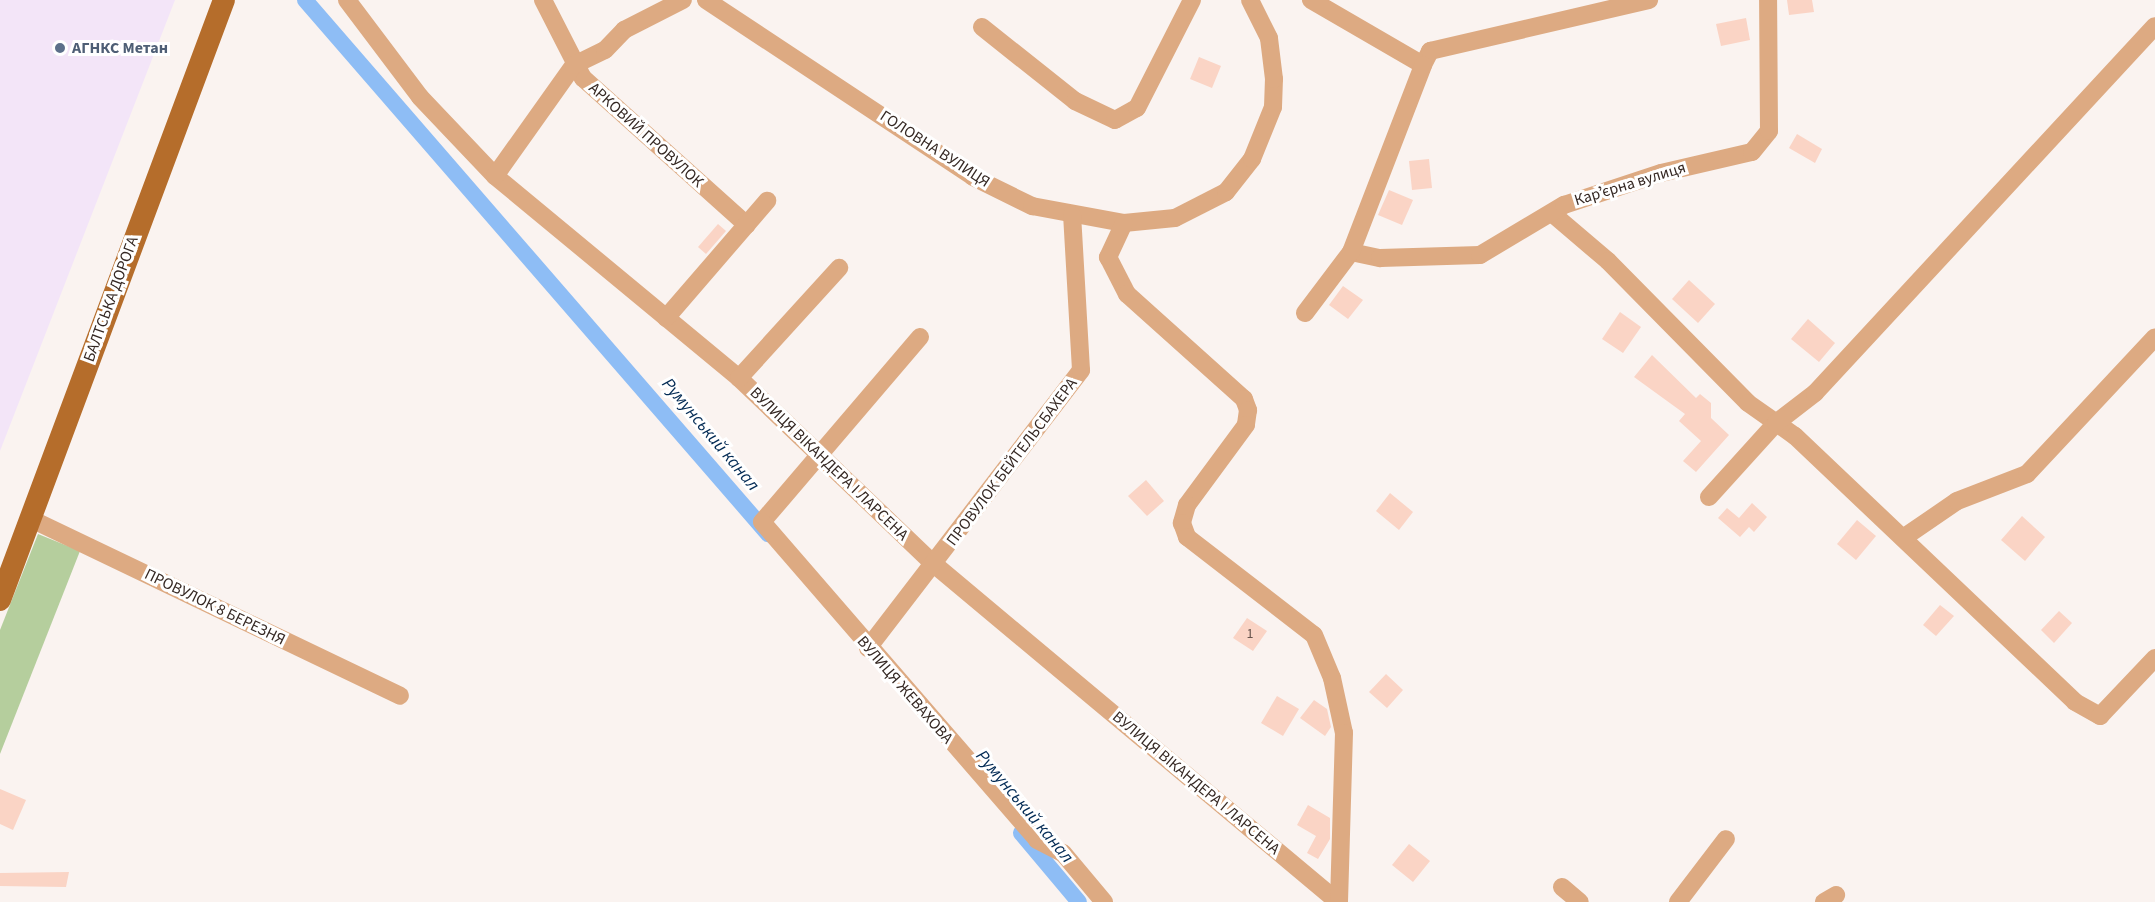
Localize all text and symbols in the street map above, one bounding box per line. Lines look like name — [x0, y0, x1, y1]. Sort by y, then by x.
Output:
place label: АГНКС Метан — [72, 38, 168, 58]
marker: АГНКС Метан — [53, 41, 67, 55]
street label: АРКОВИЙ ПРОВУЛОК — [585, 78, 707, 192]
street label: ГОЛОВНА ВУЛИЦЯ — [877, 106, 993, 192]
street label: Карʼєрна вулиця — [1572, 158, 1688, 210]
street label: БАЛТСЬКА ДОРОГА — [79, 234, 143, 364]
water label: Румунський канал — [657, 374, 763, 496]
street label: ПРОВУЛОК БЕЙТЕЛЬСБАХЕРА — [943, 374, 1081, 550]
street label: ВУЛИЦЯ ВІКАНДЕРА І ЛАРСЕНА — [746, 383, 912, 545]
street label: ПРОВУЛОК 8 БЕРЕЗНЯ — [141, 565, 289, 649]
house number: 1 — [1247, 626, 1253, 642]
street label: ВУЛИЦЯ ЖЕВАХОВА — [853, 632, 957, 748]
street label: ВУЛИЦЯ ВІКАНДЕРА І ЛАРСЕНА — [1108, 707, 1284, 859]
water label: Румунський канал — [971, 746, 1077, 868]

